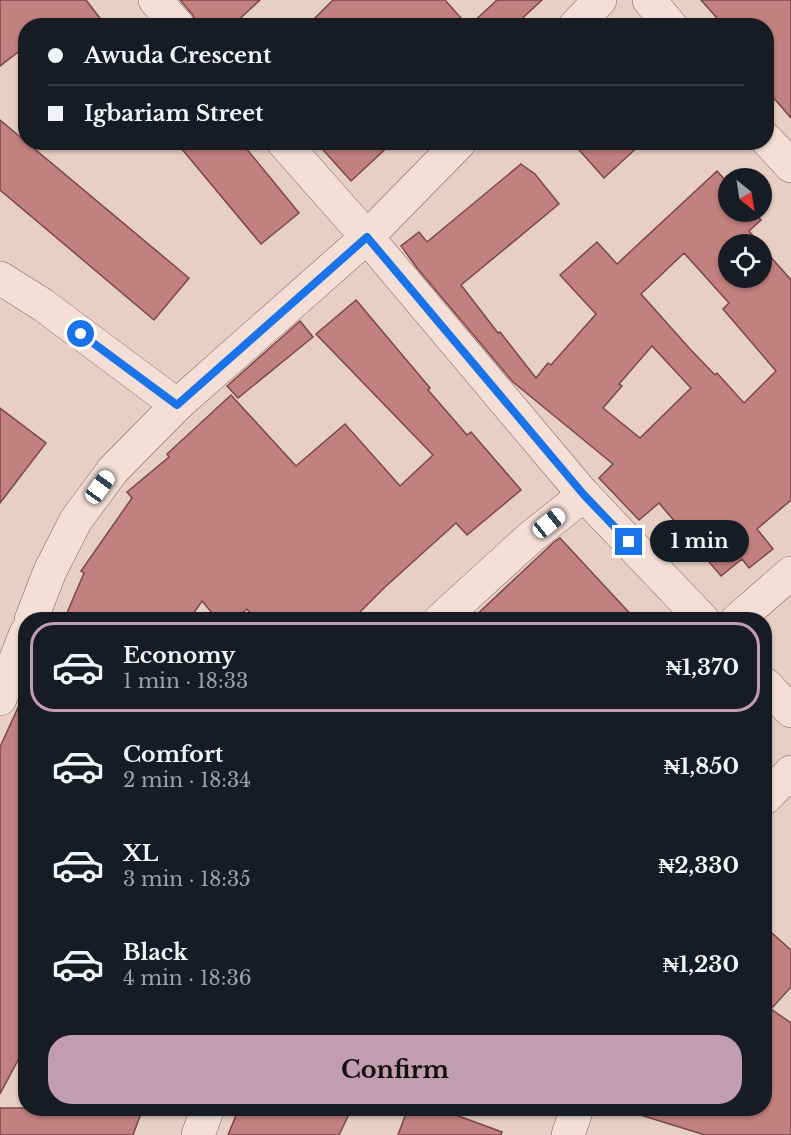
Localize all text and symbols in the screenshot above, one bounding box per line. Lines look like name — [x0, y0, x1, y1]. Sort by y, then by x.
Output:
text: Awuda Crescent — [84, 42, 271, 69]
text: Igbariam Street — [84, 100, 263, 127]
north arrow — [718, 168, 772, 222]
map controls — [718, 168, 772, 288]
button: locate — [718, 234, 772, 288]
route start — [67, 320, 94, 347]
car — [82, 467, 118, 507]
car — [529, 505, 569, 541]
callout: 1 min — [650, 521, 749, 563]
route end — [615, 528, 642, 555]
text: 1 min — [671, 529, 728, 553]
icon: car — [51, 640, 105, 694]
text: Economy — [123, 642, 235, 669]
text: ₦1,370 — [666, 654, 739, 681]
text: 1 min · 18:33 — [123, 669, 248, 693]
icon: car — [51, 739, 105, 793]
text: Comfort — [123, 741, 223, 768]
text: ₦1,850 — [664, 753, 739, 780]
text: 2 min · 18:34 — [123, 768, 251, 792]
icon: car — [51, 838, 105, 892]
text: XL — [123, 840, 158, 867]
text: ₦2,330 — [658, 852, 739, 879]
text: 3 min · 18:35 — [123, 867, 251, 891]
icon: car — [51, 937, 105, 991]
text: Black — [123, 939, 188, 966]
text: ₦1,230 — [663, 951, 739, 978]
text: 4 min · 18:36 — [123, 966, 252, 990]
button: Confirm — [48, 1035, 742, 1104]

